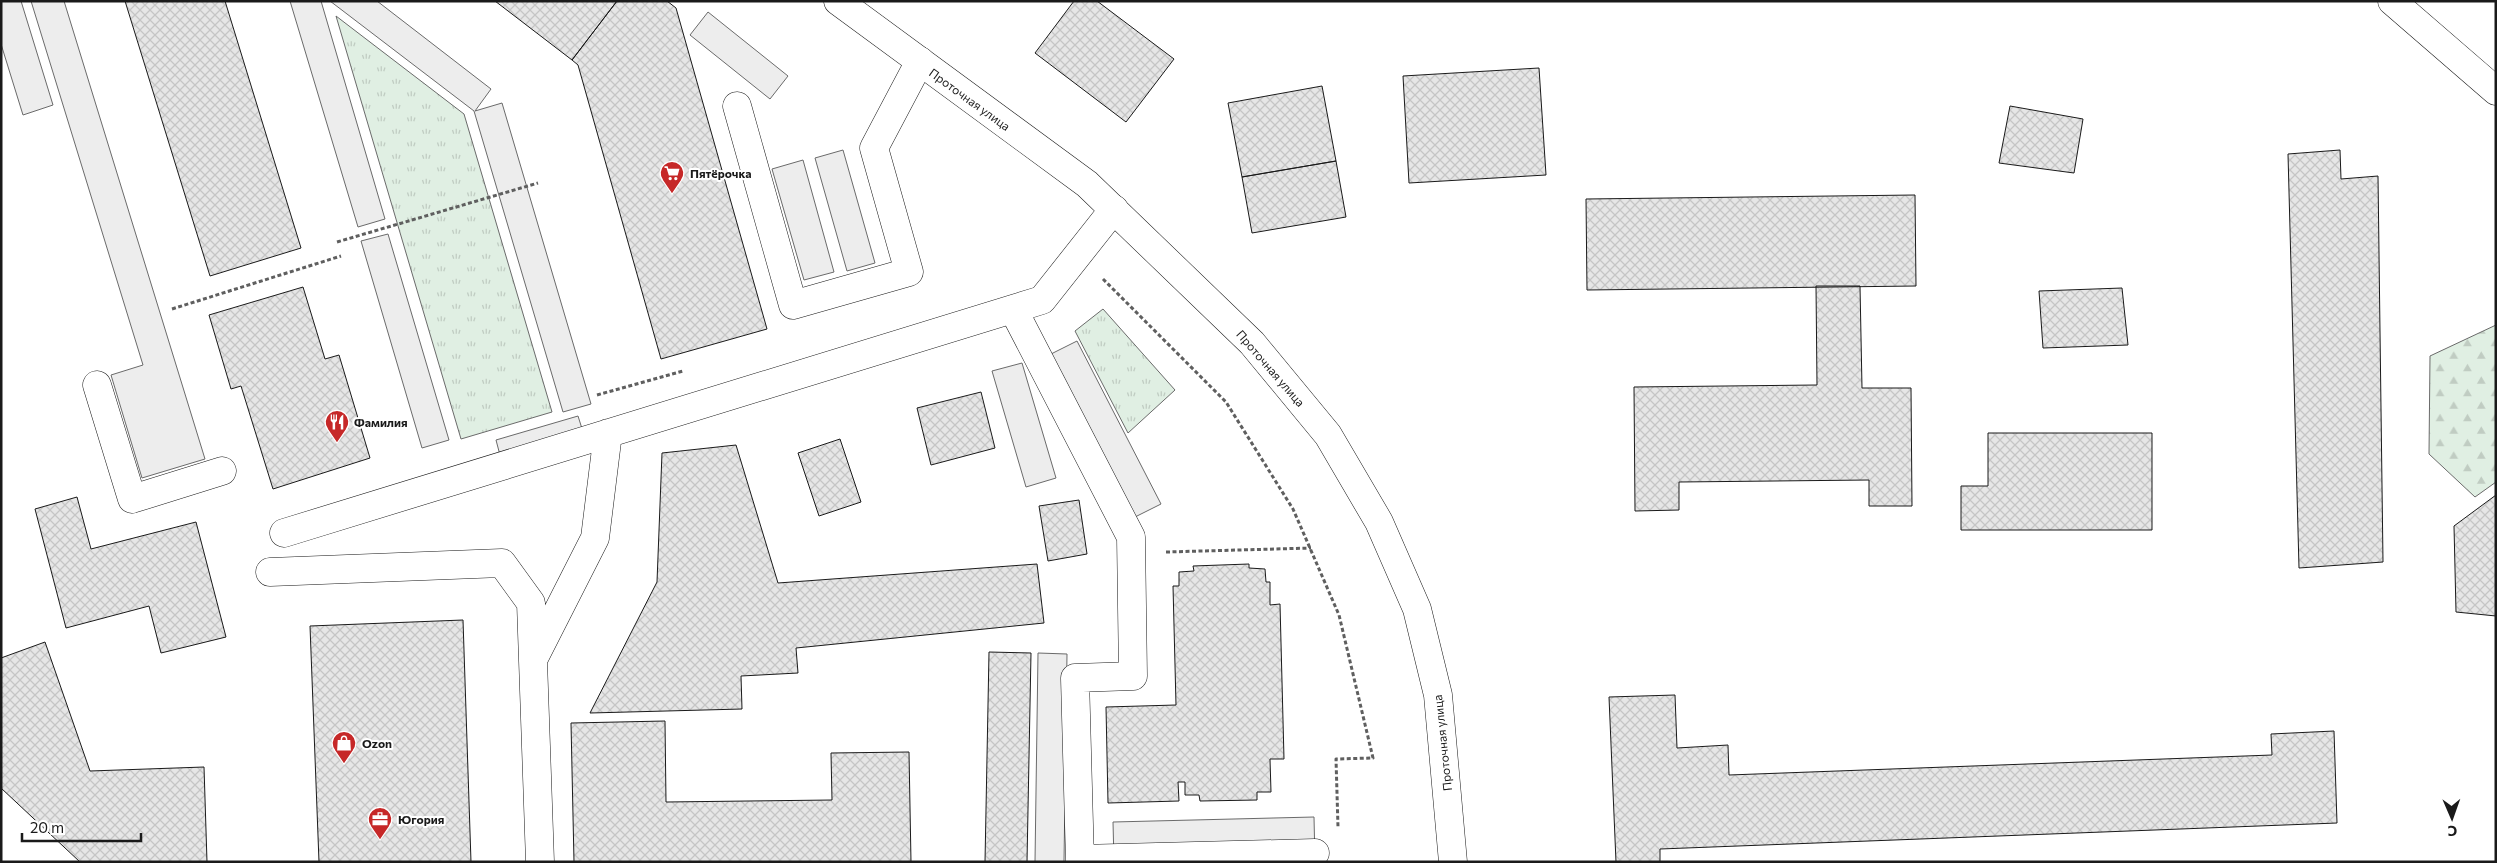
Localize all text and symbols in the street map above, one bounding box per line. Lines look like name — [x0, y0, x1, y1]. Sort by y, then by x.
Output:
street label: Проточная улица — [927, 65, 1013, 133]
supermarket icon: Пятёрочка — [659, 160, 685, 194]
place label: Пятёрочка — [690, 166, 752, 180]
street label: Проточная улица — [1234, 327, 1308, 409]
restaurant icon: Фамилия — [324, 409, 350, 443]
place label: Фамилия — [354, 415, 408, 429]
street label: Проточная улица — [1430, 694, 1454, 792]
shop icon: Ozon — [331, 730, 357, 764]
place label: Ozon — [362, 736, 392, 750]
north arrow — [2427, 793, 2477, 843]
office icon: Югория — [367, 806, 393, 840]
scale bar — [22, 810, 141, 842]
place label: Югория — [398, 812, 444, 826]
text: 20 m — [30, 818, 64, 836]
text: С — [2447, 823, 2458, 840]

